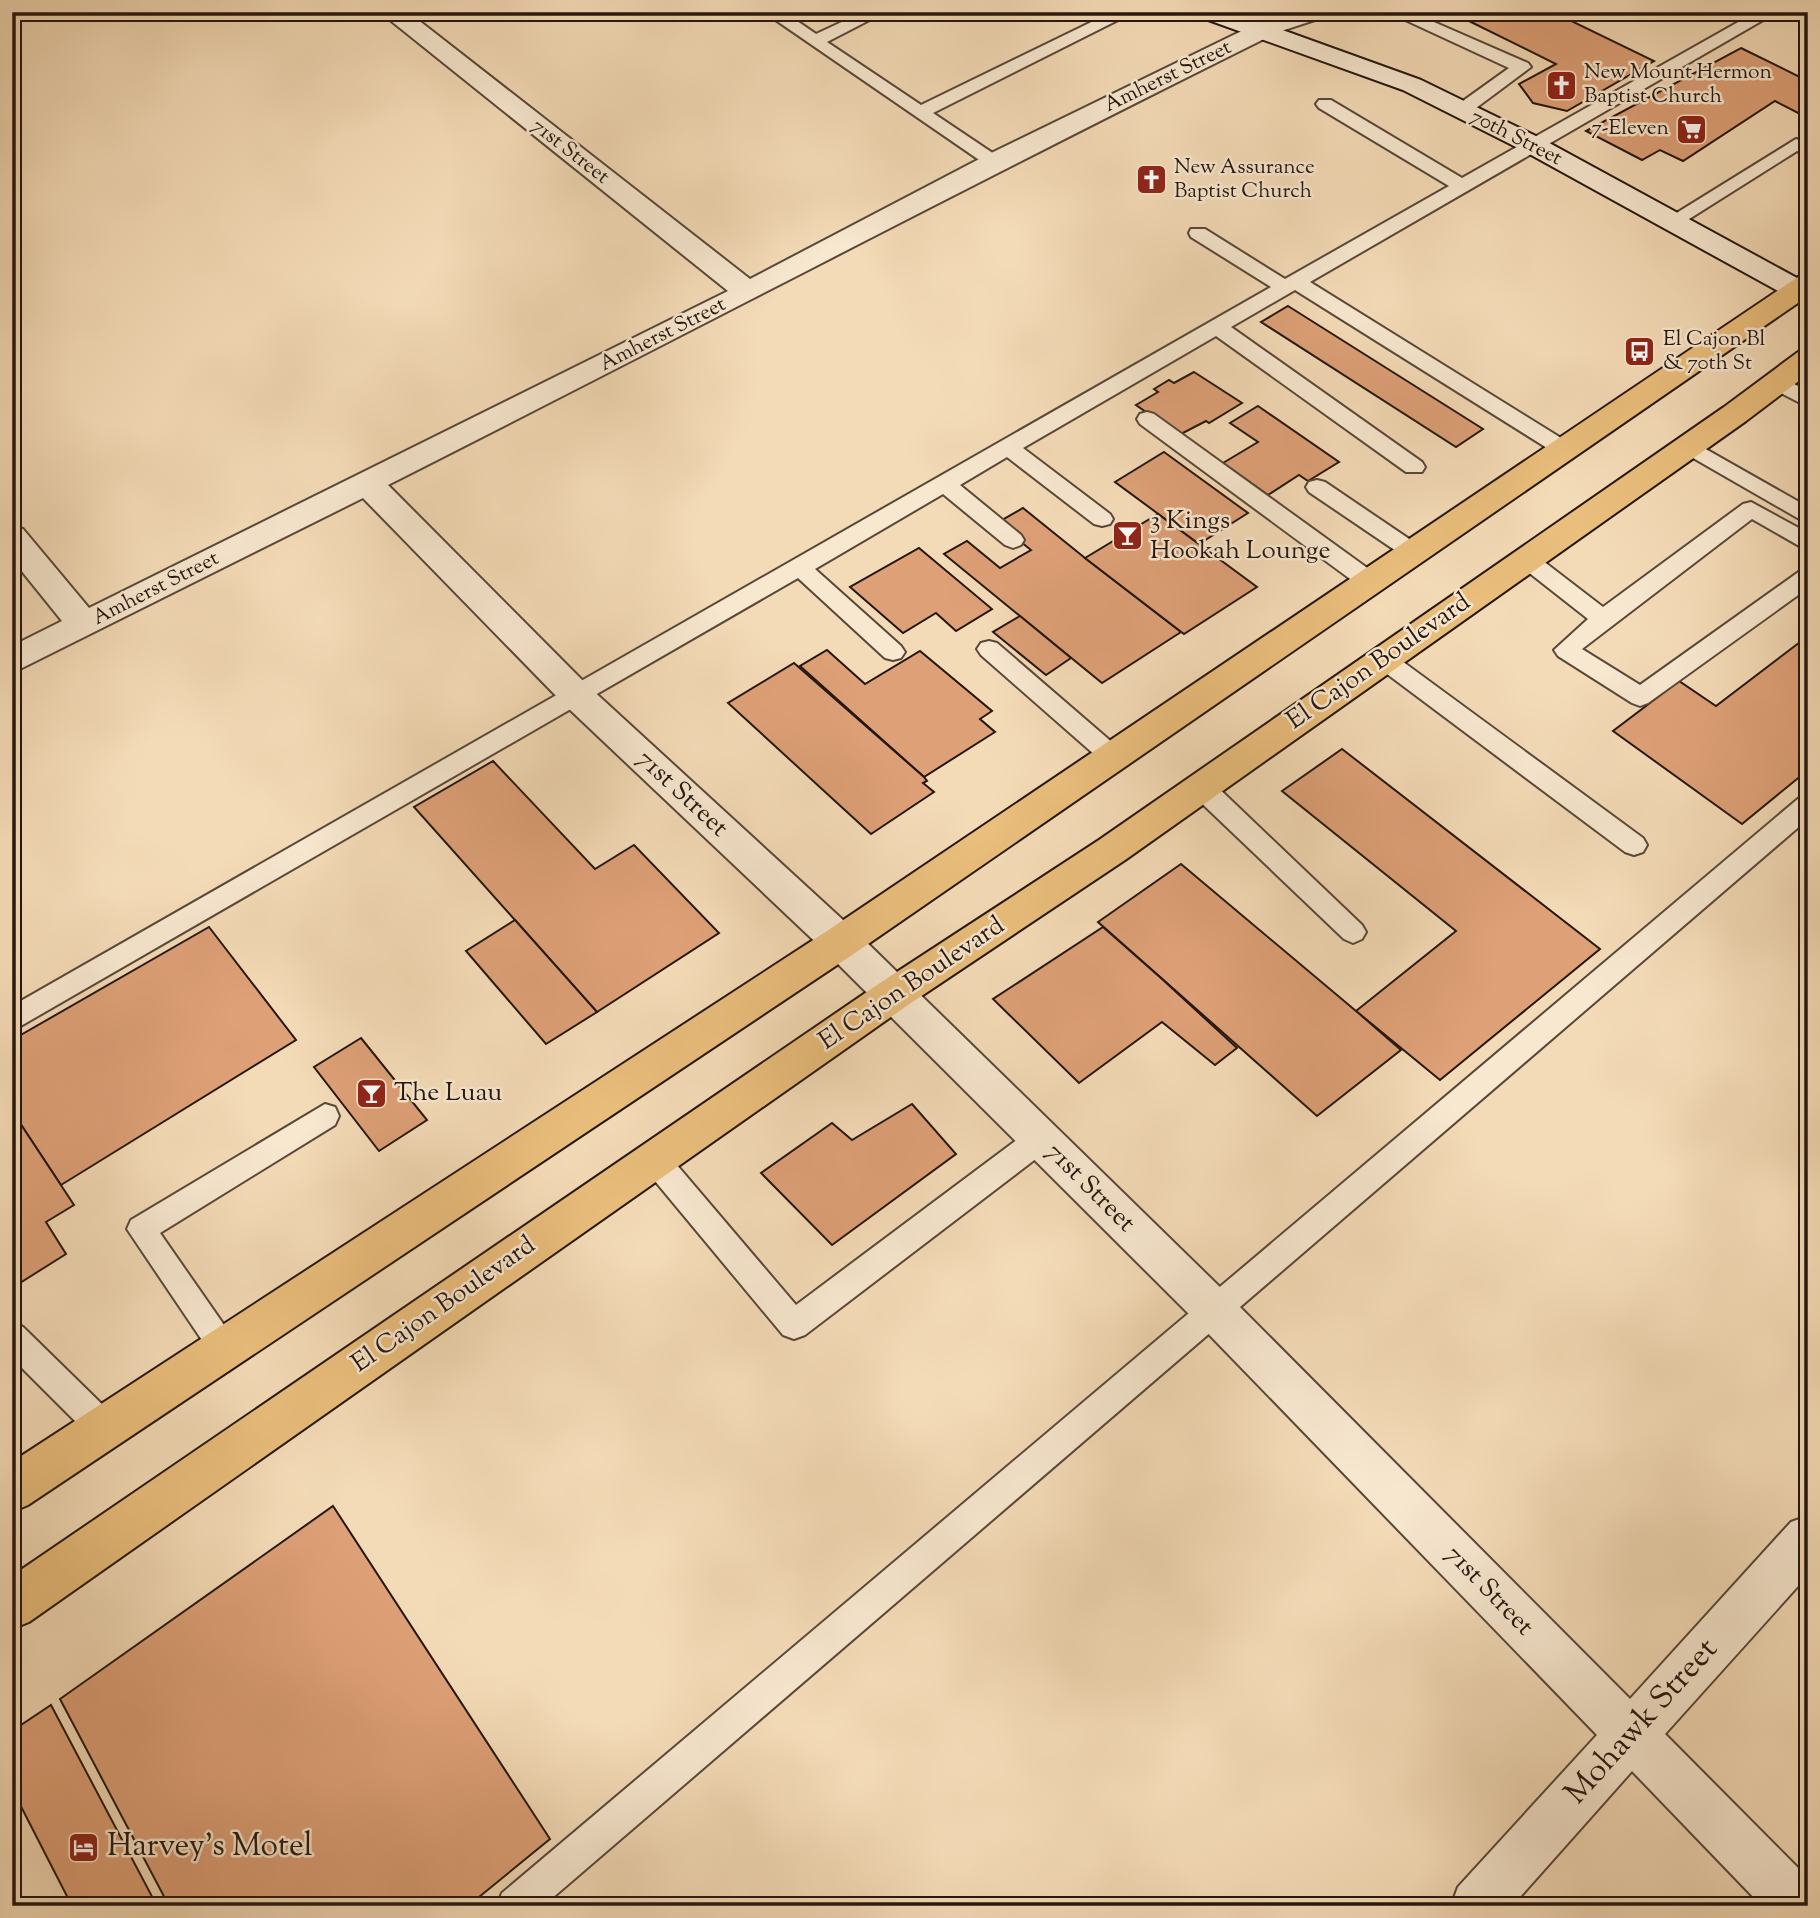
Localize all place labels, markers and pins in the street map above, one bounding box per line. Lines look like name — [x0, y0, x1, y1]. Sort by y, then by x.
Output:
place label: New Mount Hermon Baptist Church — [1584, 58, 1772, 112]
church icon: New Mount Hermon Baptist Church — [1544, 68, 1578, 102]
supermarket icon: 7-Eleven — [1675, 112, 1709, 146]
place label: 7-Eleven — [1591, 114, 1669, 144]
place label: New Assurance Baptist Church — [1174, 153, 1315, 207]
church icon: New Assurance Baptist Church — [1134, 163, 1168, 197]
place label: El Cajon Bl & 70th St — [1663, 325, 1765, 379]
bus stop icon: El Cajon Bl & 70th St — [1623, 335, 1657, 369]
place label: 3 Kings Hookah Lounge — [1150, 503, 1331, 570]
bar icon: 3 Kings Hookah Lounge — [1110, 519, 1144, 553]
place label: The Luau — [394, 1075, 502, 1112]
bar icon: The Luau — [354, 1076, 388, 1110]
place label: Harvey's Motel — [107, 1824, 313, 1870]
hotel icon: Harvey's Motel — [67, 1830, 101, 1864]

